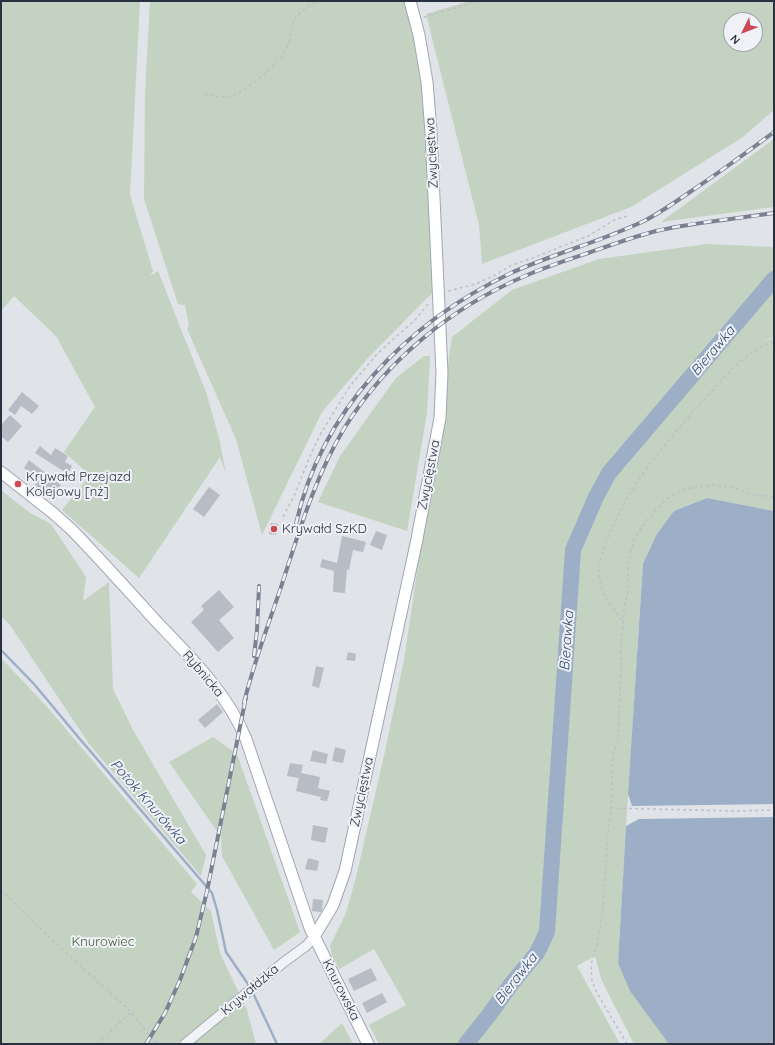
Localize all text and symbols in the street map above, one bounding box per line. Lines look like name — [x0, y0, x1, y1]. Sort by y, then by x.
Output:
north arrow — [723, 12, 763, 52]
text: N — [727, 32, 743, 47]
street label: Zwycięstwa — [422, 117, 442, 189]
water label: Bierawka — [687, 323, 739, 379]
street label: Zwycięstwa — [415, 439, 443, 511]
place label: Krywałd Przejazd Kolejowy [nż] — [26, 469, 131, 500]
marker: Krywałd Przejazd Kolejowy [nż] — [13, 479, 23, 489]
place label: Krywałd SzKD — [282, 521, 367, 537]
marker: Krywałd SzKD — [269, 524, 279, 534]
water label: Bierawka — [557, 610, 577, 672]
street label: Rybnicka — [179, 648, 227, 700]
water label: Potok Knurówka — [107, 756, 189, 848]
street label: Zwycięstwa — [347, 756, 377, 828]
park label: Knurowiec — [72, 934, 134, 950]
water label: Bierawka — [491, 950, 541, 1008]
street label: Knurowska — [319, 957, 363, 1023]
street label: Krywałdzka — [218, 961, 282, 1019]

